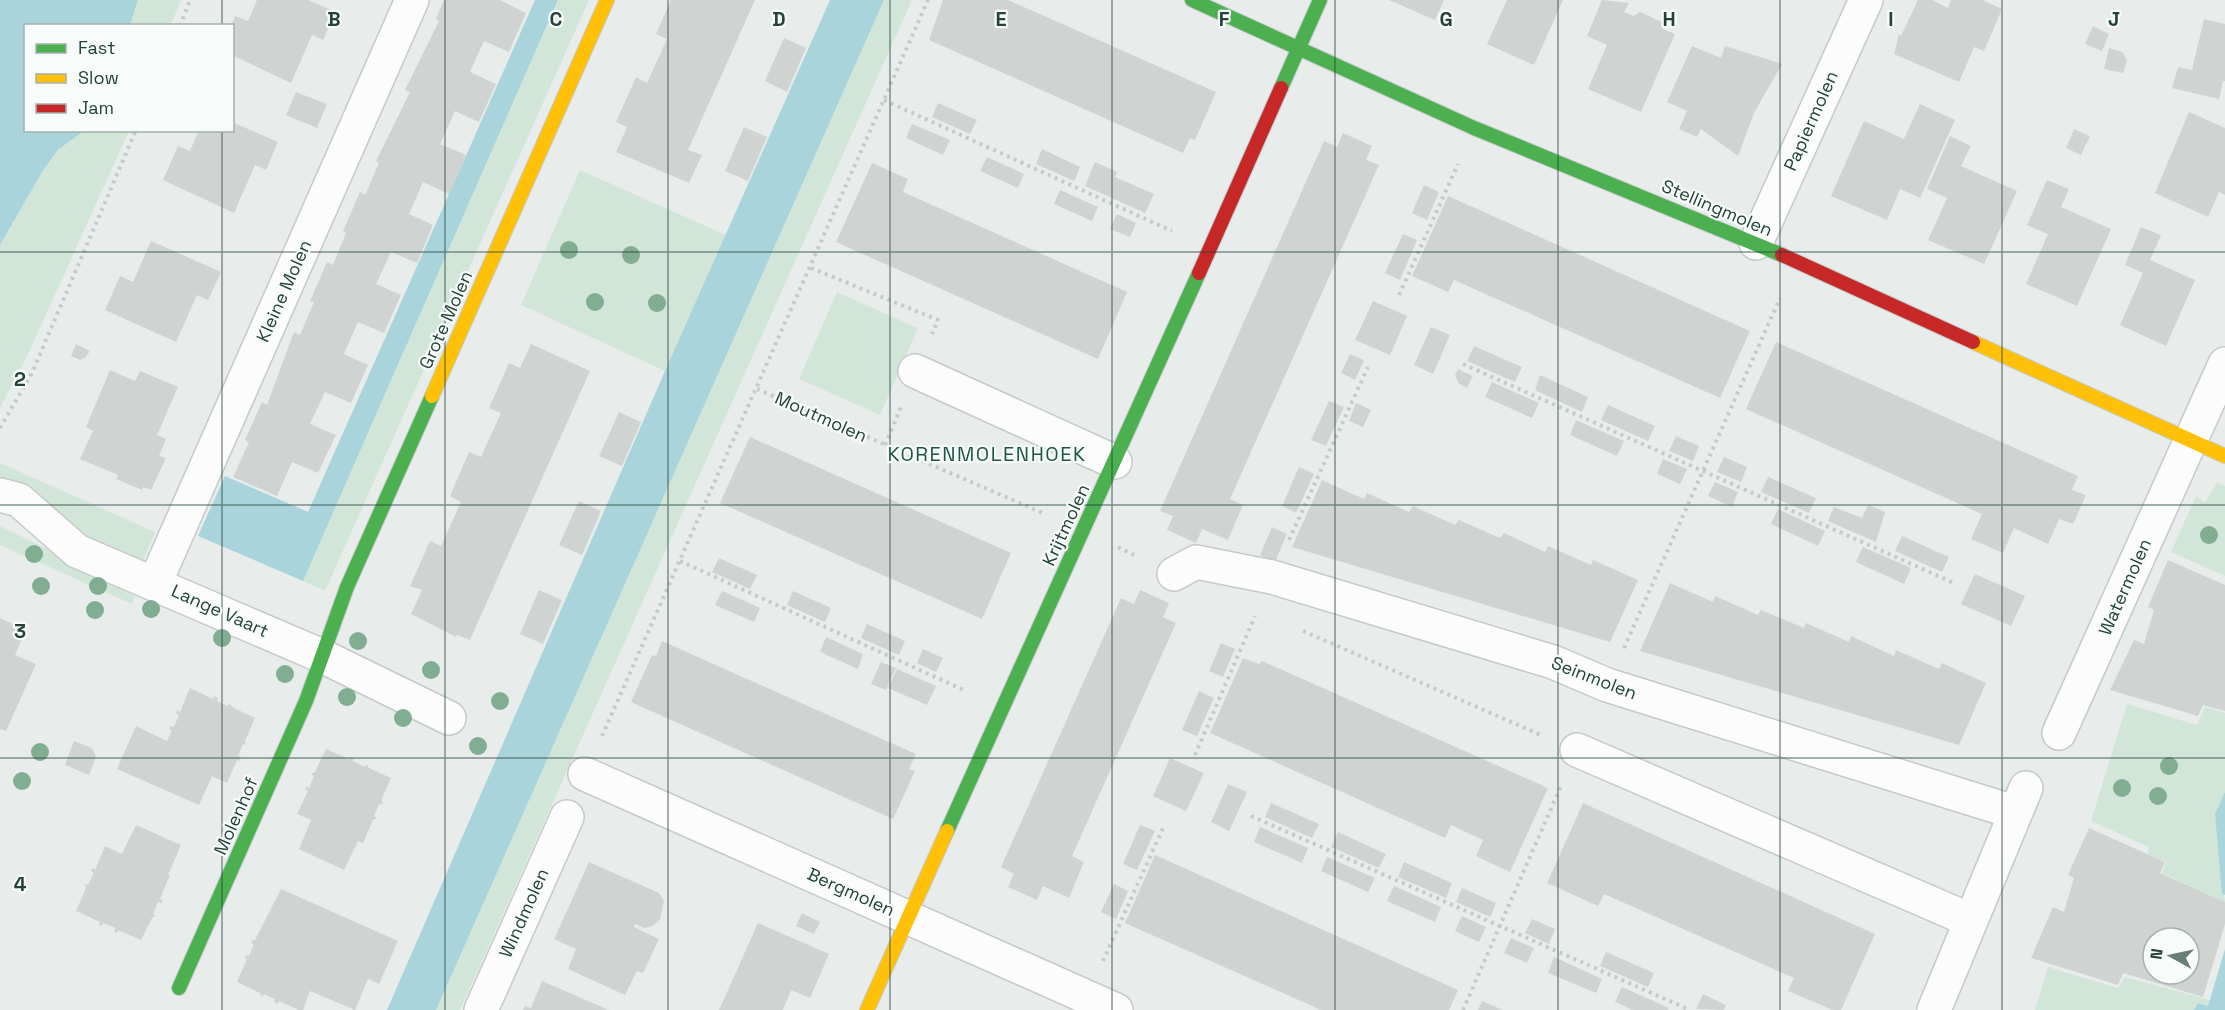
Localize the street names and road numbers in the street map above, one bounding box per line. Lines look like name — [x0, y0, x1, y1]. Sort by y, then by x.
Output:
street label: Papiermolen — [1778, 67, 1843, 174]
street label: Stellingmolen — [1658, 174, 1776, 241]
street label: Kleine Molen — [251, 236, 316, 346]
street label: Grote Molen — [414, 267, 477, 373]
street label: Moutmolen — [771, 386, 871, 447]
street label: Krijtmolen — [1037, 480, 1094, 569]
street label: Watermolen — [2093, 535, 2156, 639]
street label: Lange Vaart — [168, 579, 272, 642]
street label: Seinmolen — [1548, 651, 1640, 704]
street label: Molenhof — [208, 773, 263, 858]
street label: Bergmolen — [804, 862, 898, 921]
street label: Windmolen — [494, 864, 553, 961]

